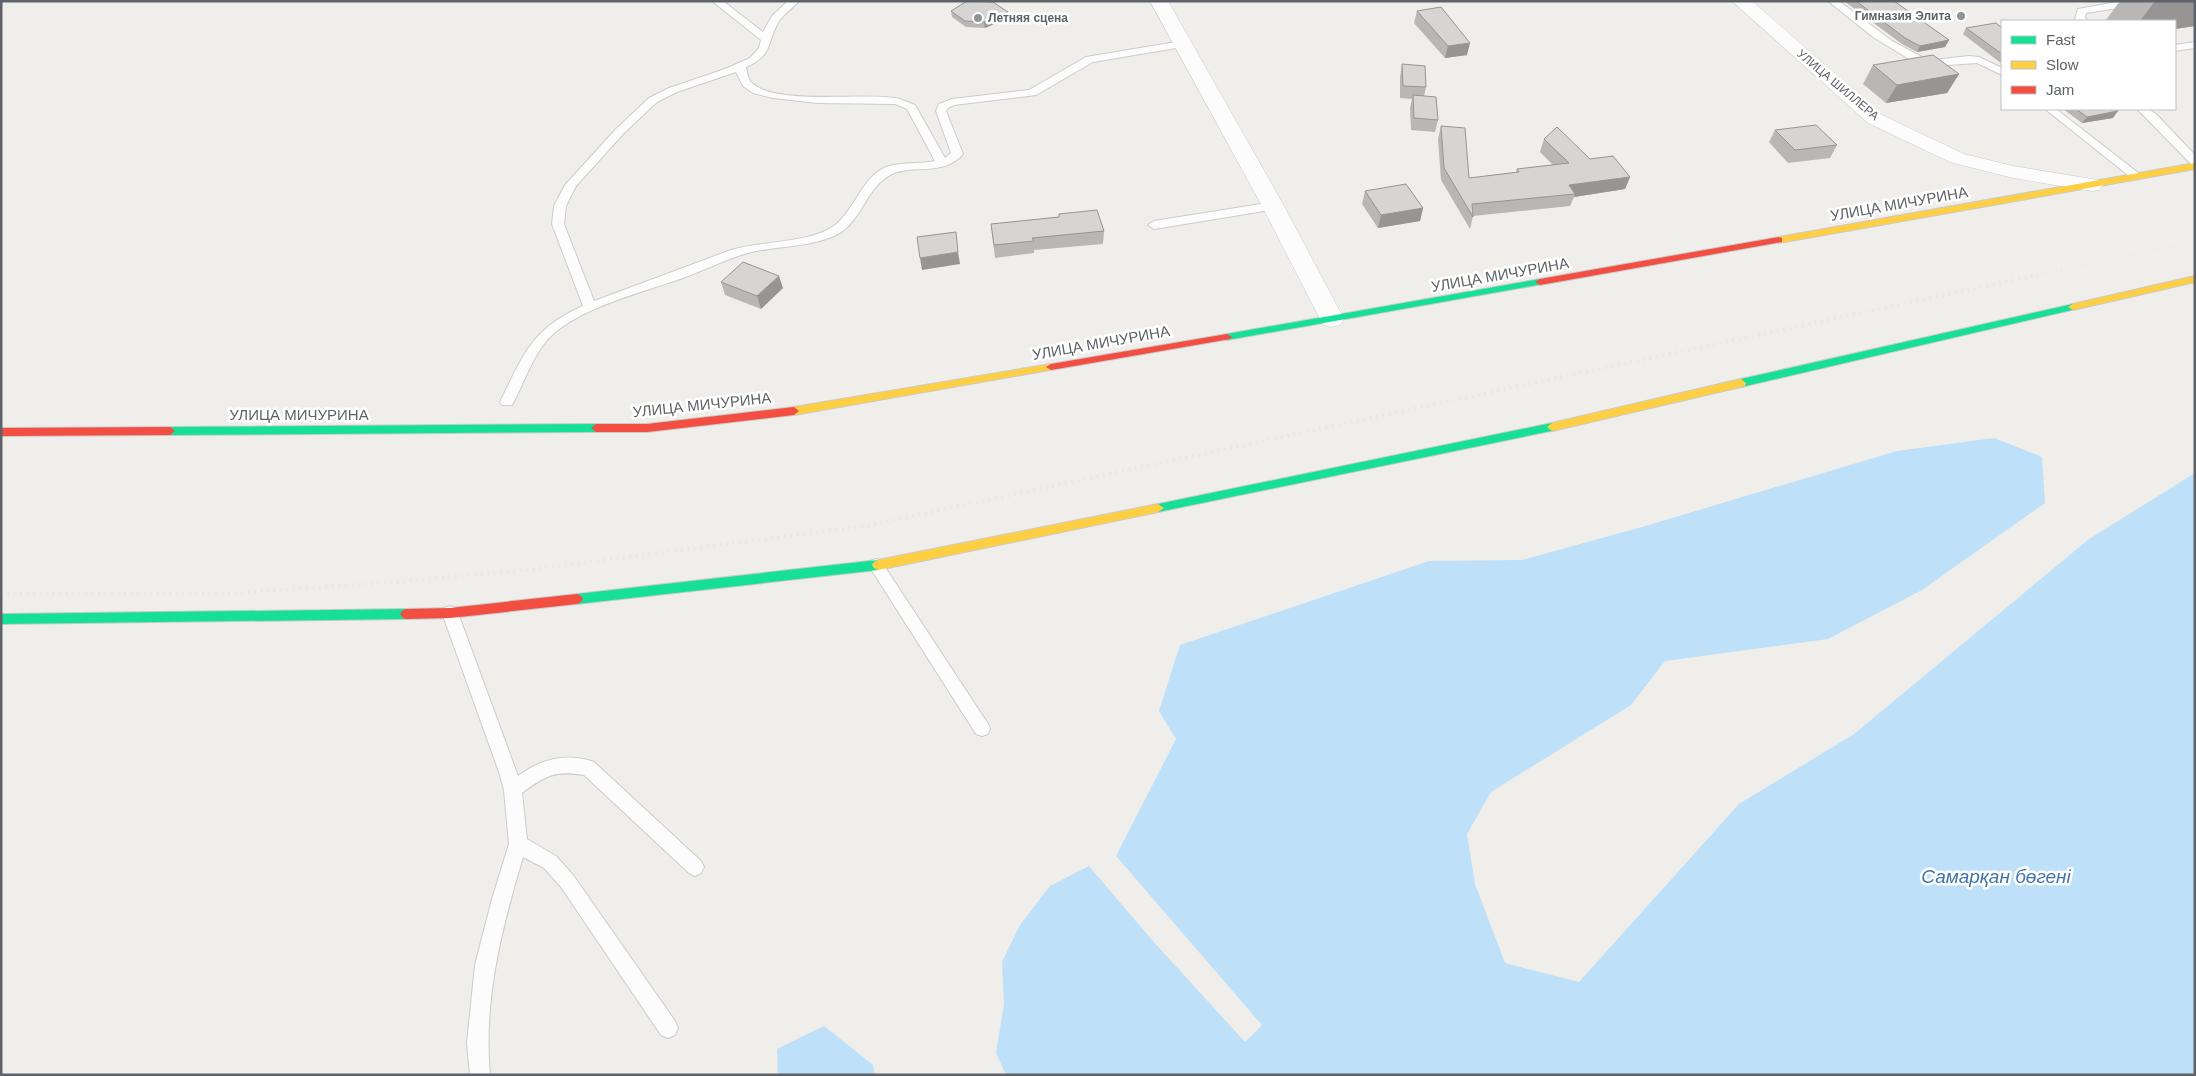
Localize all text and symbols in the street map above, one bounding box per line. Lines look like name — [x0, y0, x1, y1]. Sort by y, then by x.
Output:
place label: Гимназия Элита — [1855, 9, 1951, 23]
marker: Гимназия Элита — [1955, 10, 1967, 22]
place label: Летняя сцена — [988, 11, 1068, 25]
marker: Летняя сцена — [972, 12, 984, 24]
legend — [2001, 20, 2176, 110]
text: Fast — [2046, 31, 2076, 48]
street label: УЛИЦА ШИЛЛЕРА — [1794, 47, 1882, 123]
text: Slow — [2046, 56, 2079, 73]
text: Jam — [2046, 81, 2074, 98]
street label: УЛИЦА МИЧУРИНА — [1829, 183, 1969, 224]
street label: УЛИЦА МИЧУРИНА — [1430, 254, 1570, 295]
street label: УЛИЦА МИЧУРИНА — [1031, 322, 1171, 363]
street label: УЛИЦА МИЧУРИНА — [632, 389, 772, 420]
street label: УЛИЦА МИЧУРИНА — [229, 406, 369, 423]
water label: Самарқан бөгені — [1921, 866, 2072, 887]

